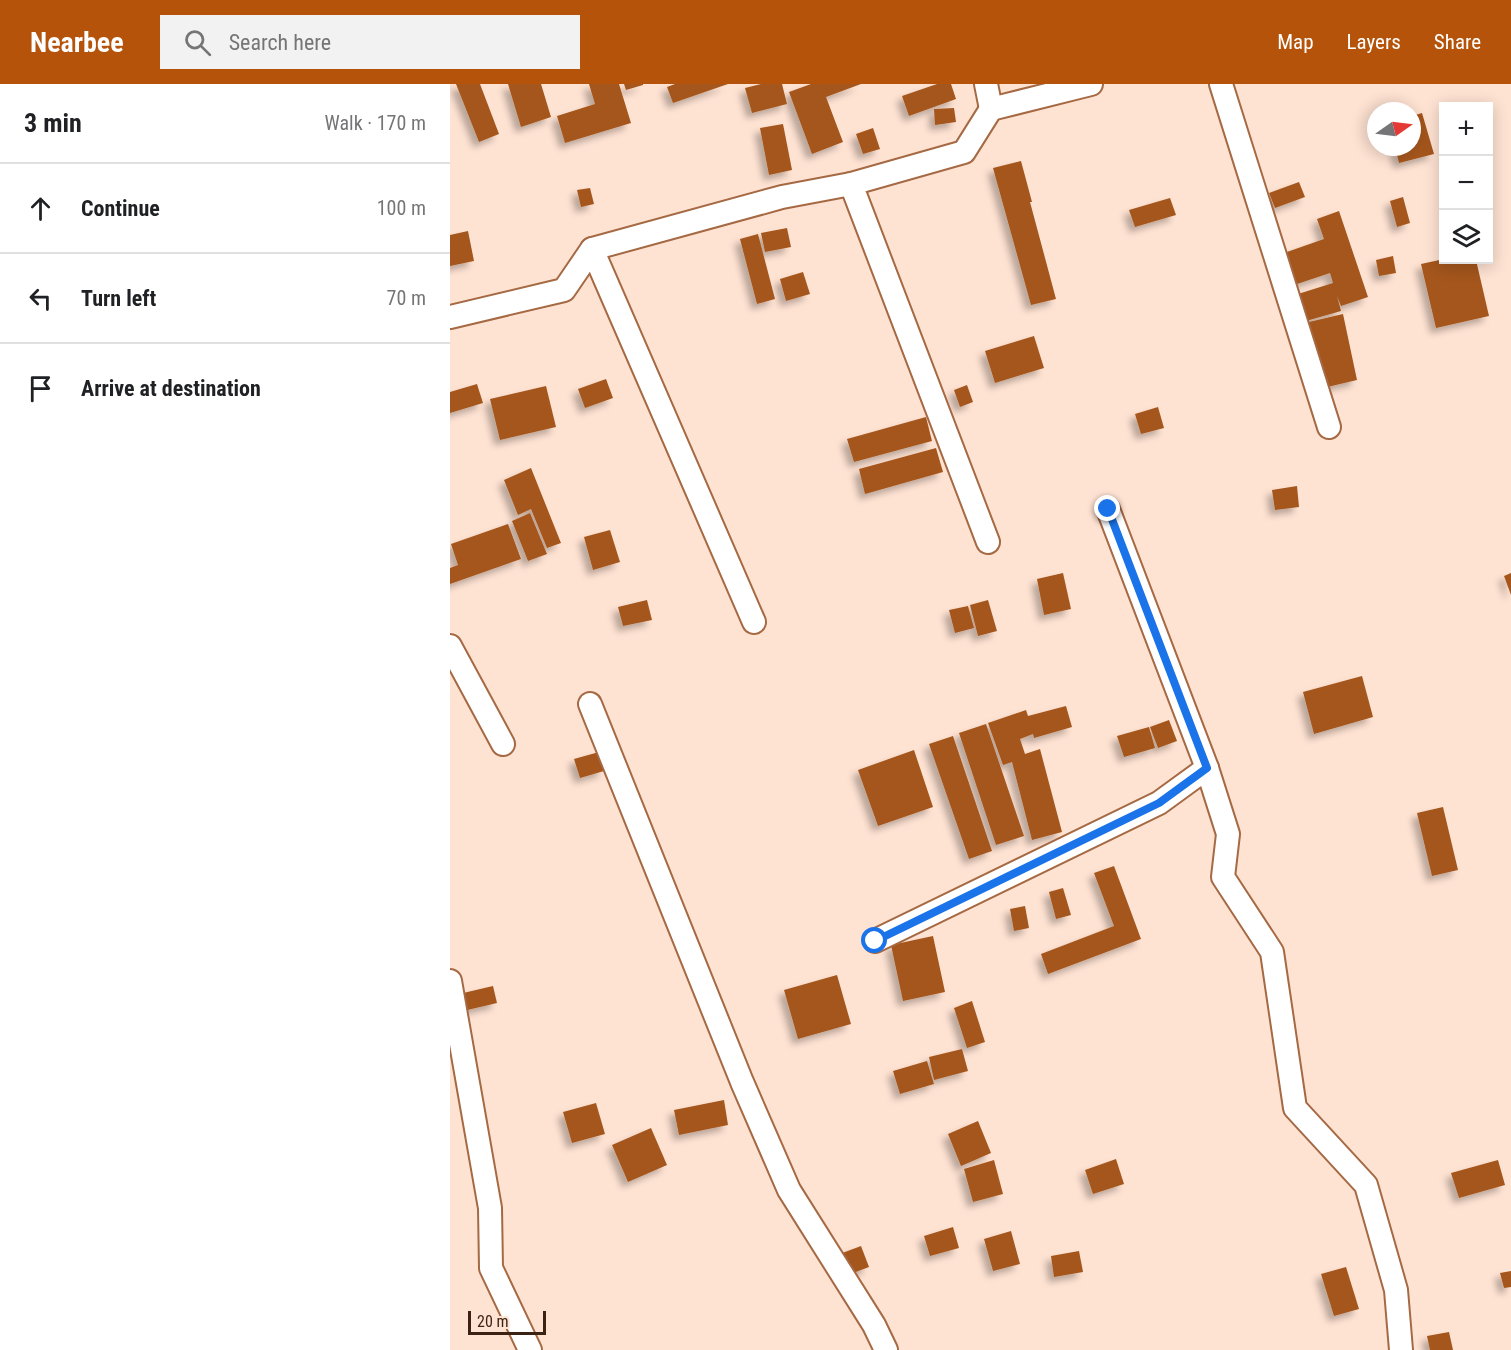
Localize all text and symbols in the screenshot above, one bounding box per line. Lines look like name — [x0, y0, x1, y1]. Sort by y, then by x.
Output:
search box — [160, 15, 580, 69]
text: Nearbee — [30, 26, 124, 59]
icon: search — [181, 26, 214, 59]
text: Search here — [229, 30, 331, 55]
text: Map — [1277, 30, 1314, 54]
text: Layers — [1347, 30, 1401, 54]
text: Share — [1434, 30, 1481, 54]
north arrow — [1367, 102, 1421, 156]
map controls — [1439, 102, 1493, 264]
button: + — [1439, 102, 1493, 156]
text: 3 min — [24, 108, 82, 138]
text: Walk · 170 m — [325, 111, 426, 135]
button: − — [1439, 156, 1493, 210]
icon: ahead — [24, 192, 57, 225]
text: Continue — [81, 196, 160, 221]
text: 100 m — [377, 196, 426, 220]
button: layers — [1439, 210, 1493, 264]
icon: left — [24, 282, 57, 315]
text: Turn left — [81, 286, 156, 311]
text: 70 m — [387, 286, 426, 310]
icon: arrive — [24, 372, 57, 405]
text: Arrive at destination — [81, 376, 261, 401]
route end — [1094, 495, 1120, 521]
route start — [861, 927, 887, 953]
scale bar — [468, 1308, 546, 1336]
text: 20 m — [477, 1312, 509, 1331]

